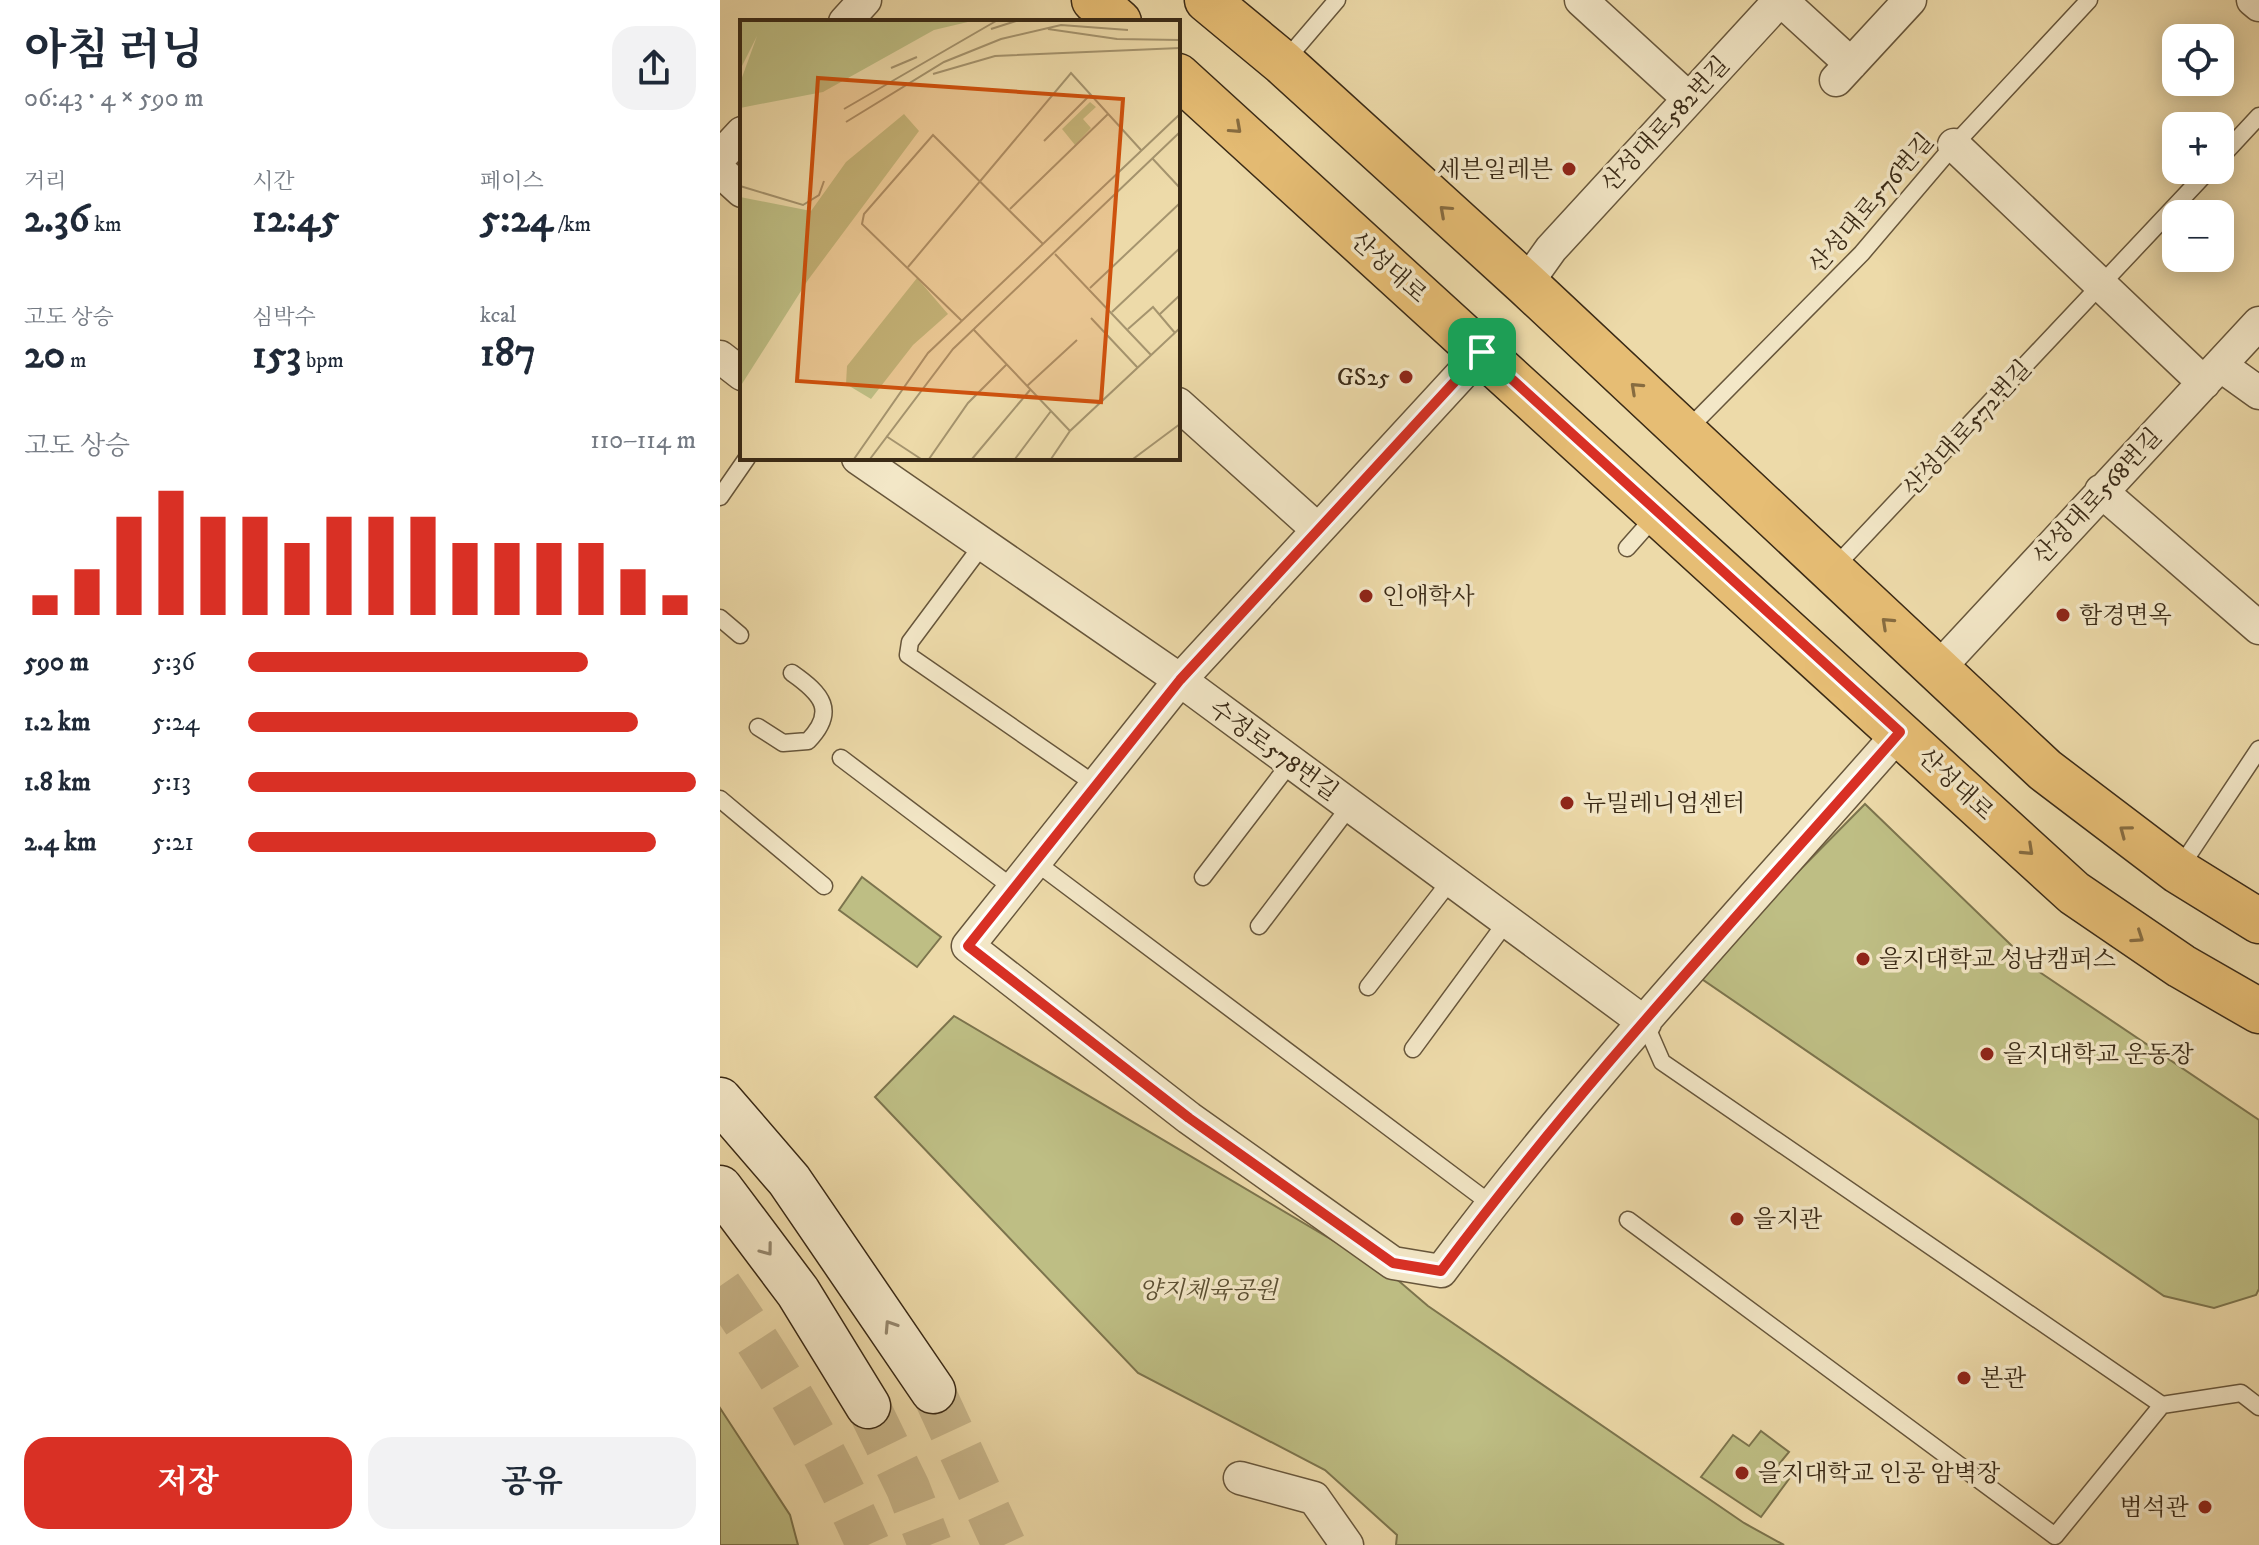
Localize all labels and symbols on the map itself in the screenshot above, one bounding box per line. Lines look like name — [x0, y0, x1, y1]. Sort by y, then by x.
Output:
inset map — [740, 20, 1180, 460]
street label: 산성대로582번길 — [1595, 51, 1736, 199]
one-way arrow — [1226, 119, 1241, 133]
street label: 산성대로576번길 — [1803, 127, 1941, 280]
place label: 세븐일레븐 — [1437, 155, 1553, 185]
marker: 세븐일레븐 — [1560, 160, 1578, 178]
one-way arrow — [1440, 207, 1455, 221]
street label: 산성대로 — [1344, 226, 1433, 310]
pin — [1448, 318, 1516, 386]
street label: 산성대로572번길 — [1897, 354, 2039, 503]
place label: GS25 — [1337, 363, 1390, 393]
marker: GS25 — [1397, 368, 1415, 386]
one-way arrow — [1631, 383, 1645, 397]
street label: 산성대로568번길 — [2027, 422, 2169, 571]
place label: 인애학사 — [1382, 582, 1475, 612]
marker: 인애학사 — [1357, 587, 1375, 605]
place label: 함경면옥 — [2079, 601, 2172, 631]
marker: 함경면옥 — [2054, 606, 2072, 624]
one-way arrow — [1882, 618, 1896, 633]
street label: 수정로578번길 — [1203, 694, 1344, 808]
street label: 산성대로 — [1911, 742, 1999, 827]
place label: 뉴밀레니엄센터 — [1583, 789, 1745, 819]
marker: 뉴밀레니엄센터 — [1558, 794, 1576, 812]
one-way arrow — [2119, 826, 2134, 840]
one-way arrow — [2019, 841, 2033, 856]
one-way arrow — [2130, 927, 2144, 942]
place label: 을지대학교 성남캠퍼스 — [1879, 945, 2116, 975]
marker: 을지대학교 성남캠퍼스 — [1854, 950, 1872, 968]
place label: 을지대학교 운동장 — [2003, 1040, 2194, 1070]
marker: 을지대학교 운동장 — [1978, 1045, 1996, 1063]
place label: 을지관 — [1753, 1205, 1823, 1235]
marker: 을지관 — [1728, 1210, 1746, 1228]
one-way arrow — [757, 1242, 771, 1256]
park label: 양지체육공원 — [1138, 1276, 1279, 1306]
one-way arrow — [885, 1320, 900, 1334]
place label: 본관 — [1980, 1364, 2026, 1394]
marker: 본관 — [1955, 1369, 1973, 1387]
place label: 을지대학교 인공 암벽장 — [1758, 1459, 2001, 1489]
marker: 을지대학교 인공 암벽장 — [1733, 1464, 1751, 1482]
place label: 범석관 — [2119, 1493, 2189, 1523]
marker: 범석관 — [2196, 1498, 2214, 1516]

